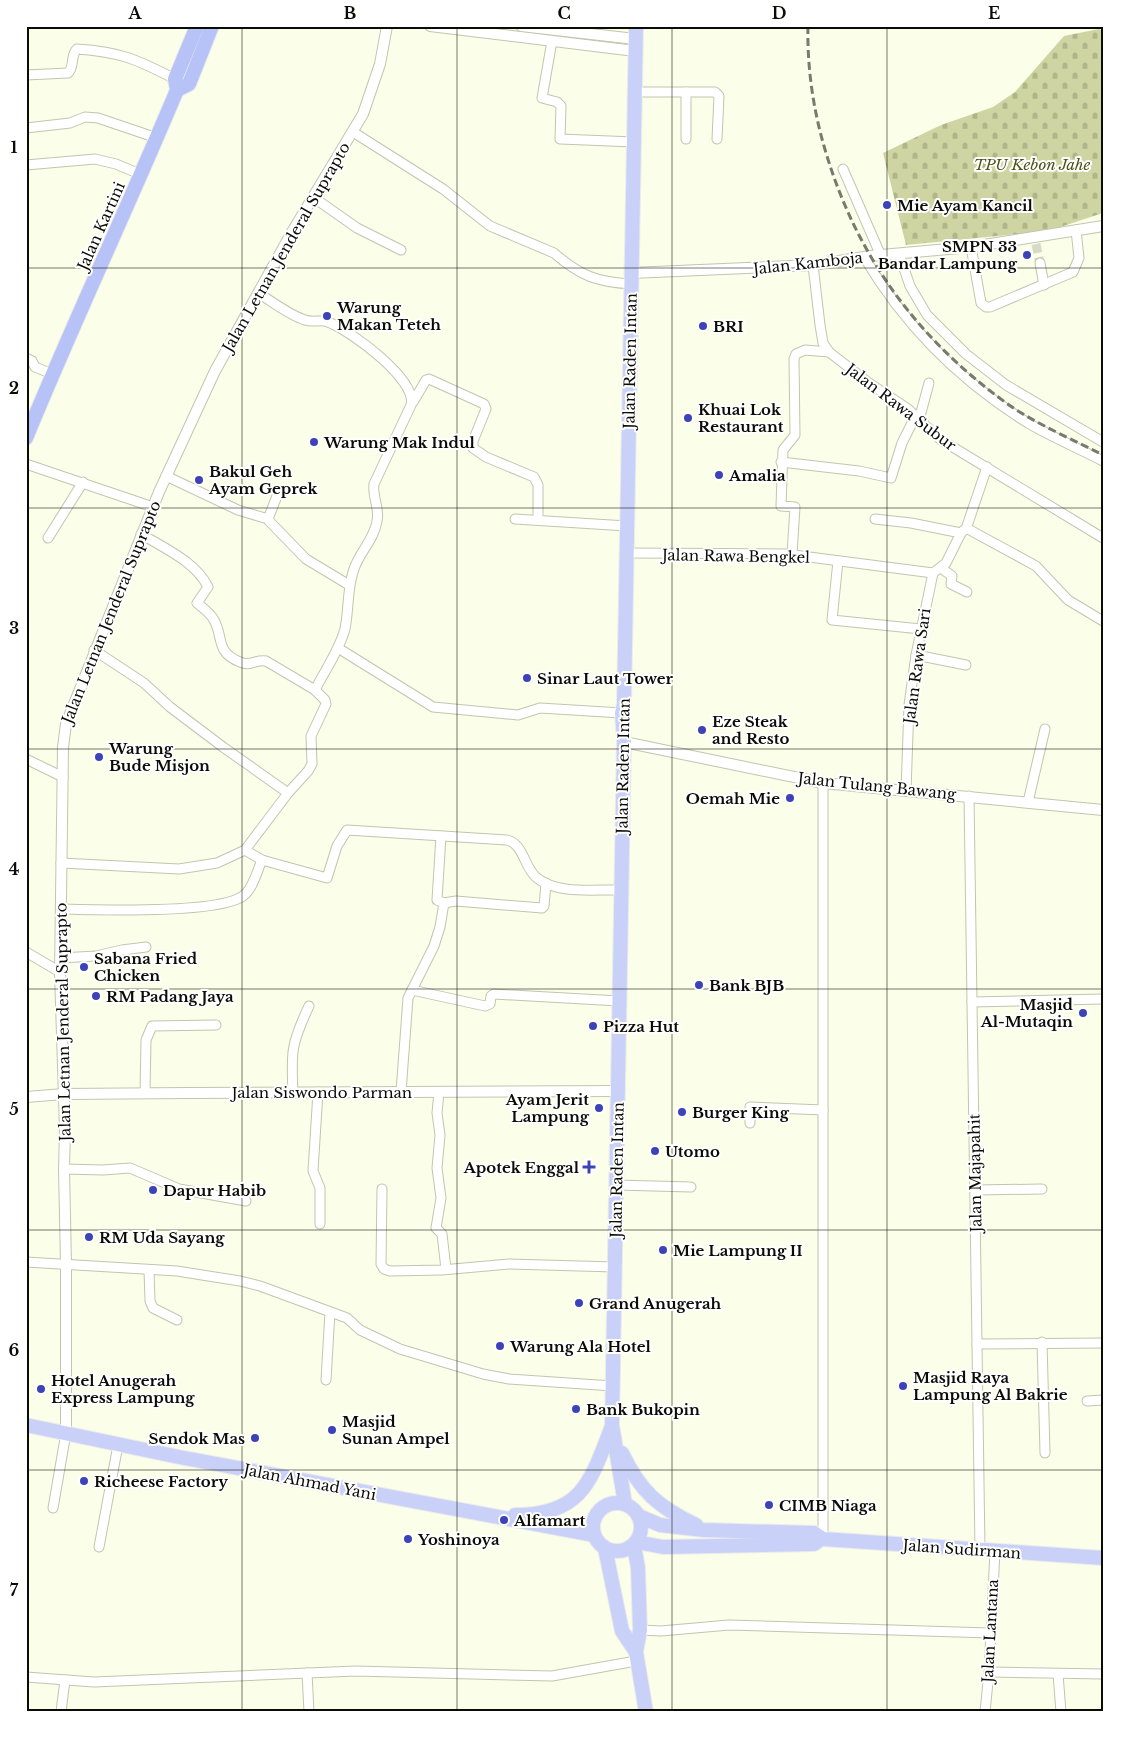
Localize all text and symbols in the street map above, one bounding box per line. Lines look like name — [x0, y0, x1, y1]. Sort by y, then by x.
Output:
text: A — [128, 3, 143, 23]
text: B — [344, 3, 357, 23]
text: C — [557, 3, 571, 23]
text: D — [772, 3, 786, 23]
text: E — [988, 3, 1000, 23]
text: 1 — [11, 137, 18, 157]
street label: Jalan Letnan Jenderal Suprapto — [217, 139, 354, 357]
park label: TPU Kebon Jahe — [974, 155, 1091, 174]
street label: Jalan Kartini — [72, 179, 129, 275]
place label: Mie Ayam Kancil — [897, 196, 1033, 215]
marker: Mie Ayam Kancil — [881, 199, 893, 211]
place label: SMPN 33 Bandar Lampung — [878, 237, 1018, 273]
street label: Jalan Kamboja — [750, 248, 864, 278]
marker: SMPN 33 Bandar Lampung — [1021, 249, 1033, 261]
street label: Jalan Raden Intan — [619, 293, 641, 431]
place label: Warung Makan Teteh — [336, 298, 441, 334]
marker: Warung Makan Teteh — [321, 310, 333, 322]
place label: BRI — [713, 317, 744, 336]
marker: BRI — [697, 320, 709, 332]
street label: Jalan Rawa Subur — [840, 358, 961, 455]
text: 2 — [9, 378, 19, 398]
place label: Khuai Lok Restaurant — [698, 400, 784, 436]
marker: Khuai Lok Restaurant — [682, 412, 694, 424]
place label: Warung Mak Indul — [323, 433, 476, 452]
marker: Warung Mak Indul — [308, 436, 320, 448]
place label: Bakul Geh Ayam Geprek — [208, 462, 318, 498]
place label: Amalia — [728, 466, 786, 485]
marker: Amalia — [713, 469, 725, 481]
marker: Bakul Geh Ayam Geprek — [193, 474, 205, 486]
street label: Jalan Letnan Jenderal Suprapto — [57, 498, 165, 728]
street label: Jalan Rawa Bengkel — [660, 545, 810, 567]
street label: Jalan Rawa Sari — [899, 607, 935, 727]
text: 3 — [9, 618, 19, 638]
place label: Sinar Laut Tower — [537, 669, 674, 688]
marker: Sinar Laut Tower — [521, 672, 533, 684]
street label: Jalan Raden Intan — [612, 698, 634, 836]
place label: Eze Steak and Resto — [712, 712, 790, 748]
marker: Eze Steak and Resto — [696, 724, 708, 736]
place label: Warung Bude Misjon — [108, 739, 210, 775]
marker: Warung Bude Misjon — [93, 751, 105, 763]
street label: Jalan Tulang Bawang — [795, 768, 958, 804]
place label: Oemah Mie — [686, 789, 780, 808]
marker: Oemah Mie — [784, 792, 796, 804]
text: 4 — [9, 859, 19, 879]
street label: Jalan Letnan Jenderal Suprapto — [51, 902, 75, 1144]
place label: Sabana Fried Chicken — [94, 949, 198, 985]
marker: Sabana Fried Chicken — [78, 961, 90, 973]
place label: Bank BJB — [709, 976, 784, 995]
marker: Bank BJB — [693, 979, 705, 991]
place label: RM Padang Jaya — [106, 987, 234, 1006]
marker: RM Padang Jaya — [90, 990, 102, 1002]
place label: Masjid Al-Mutaqin — [980, 995, 1074, 1031]
marker: Masjid Al-Mutaqin — [1077, 1007, 1089, 1019]
place label: Pizza Hut — [603, 1017, 679, 1036]
marker: Pizza Hut — [587, 1020, 599, 1032]
street label: Jalan Siswondo Parman — [230, 1083, 412, 1102]
place label: Ayam Jerit Lampung — [505, 1090, 590, 1126]
text: 5 — [9, 1099, 19, 1119]
marker: Ayam Jerit Lampung — [593, 1102, 605, 1114]
street label: Jalan Raden Intan — [606, 1102, 628, 1240]
place label: Burger King — [692, 1103, 790, 1122]
marker: Burger King — [676, 1106, 688, 1118]
street label: Jalan Majapahit — [964, 1113, 986, 1235]
place label: Utomo — [665, 1142, 720, 1161]
marker: Utomo — [649, 1145, 661, 1157]
place label: Apotek Enggal — [463, 1158, 580, 1177]
marker: Apotek Enggal — [583, 1161, 595, 1173]
place label: Dapur Habib — [163, 1181, 266, 1200]
marker: Dapur Habib — [147, 1184, 159, 1196]
place label: RM Uda Sayang — [99, 1228, 225, 1247]
marker: RM Uda Sayang — [83, 1231, 95, 1243]
place label: Mie Lampung II — [673, 1241, 803, 1260]
marker: Mie Lampung II — [657, 1244, 669, 1256]
place label: Grand Anugerah — [589, 1294, 722, 1313]
marker: Grand Anugerah — [573, 1297, 585, 1309]
place label: Warung Ala Hotel — [509, 1337, 651, 1356]
text: 6 — [9, 1340, 20, 1360]
marker: Warung Ala Hotel — [494, 1340, 506, 1352]
place label: Masjid Raya Lampung Al Bakrie — [913, 1368, 1068, 1404]
place label: Hotel Anugerah Express Lampung — [51, 1371, 195, 1407]
marker: Masjid Raya Lampung Al Bakrie — [897, 1380, 909, 1392]
marker: Hotel Anugerah Express Lampung — [35, 1383, 47, 1395]
place label: Bank Bukopin — [586, 1400, 700, 1419]
marker: Bank Bukopin — [570, 1403, 582, 1415]
place label: Masjid Sunan Ampel — [342, 1412, 450, 1448]
marker: Masjid Sunan Ampel — [326, 1424, 338, 1436]
place label: Sendok Mas — [149, 1429, 245, 1448]
marker: Sendok Mas — [249, 1432, 261, 1444]
street label: Jalan Ahmad Yani — [240, 1459, 378, 1504]
place label: Richeese Factory — [94, 1472, 228, 1491]
marker: Richeese Factory — [78, 1475, 90, 1487]
place label: CIMB Niaga — [779, 1496, 877, 1515]
marker: CIMB Niaga — [763, 1499, 775, 1511]
place label: Alfamart — [513, 1511, 585, 1530]
marker: Alfamart — [498, 1514, 510, 1526]
place label: Yoshinoya — [417, 1530, 500, 1549]
marker: Yoshinoya — [402, 1533, 414, 1545]
street label: Jalan Sudirman — [900, 1535, 1022, 1563]
street label: Jalan Lantana — [978, 1578, 1002, 1685]
text: 7 — [10, 1580, 19, 1600]

